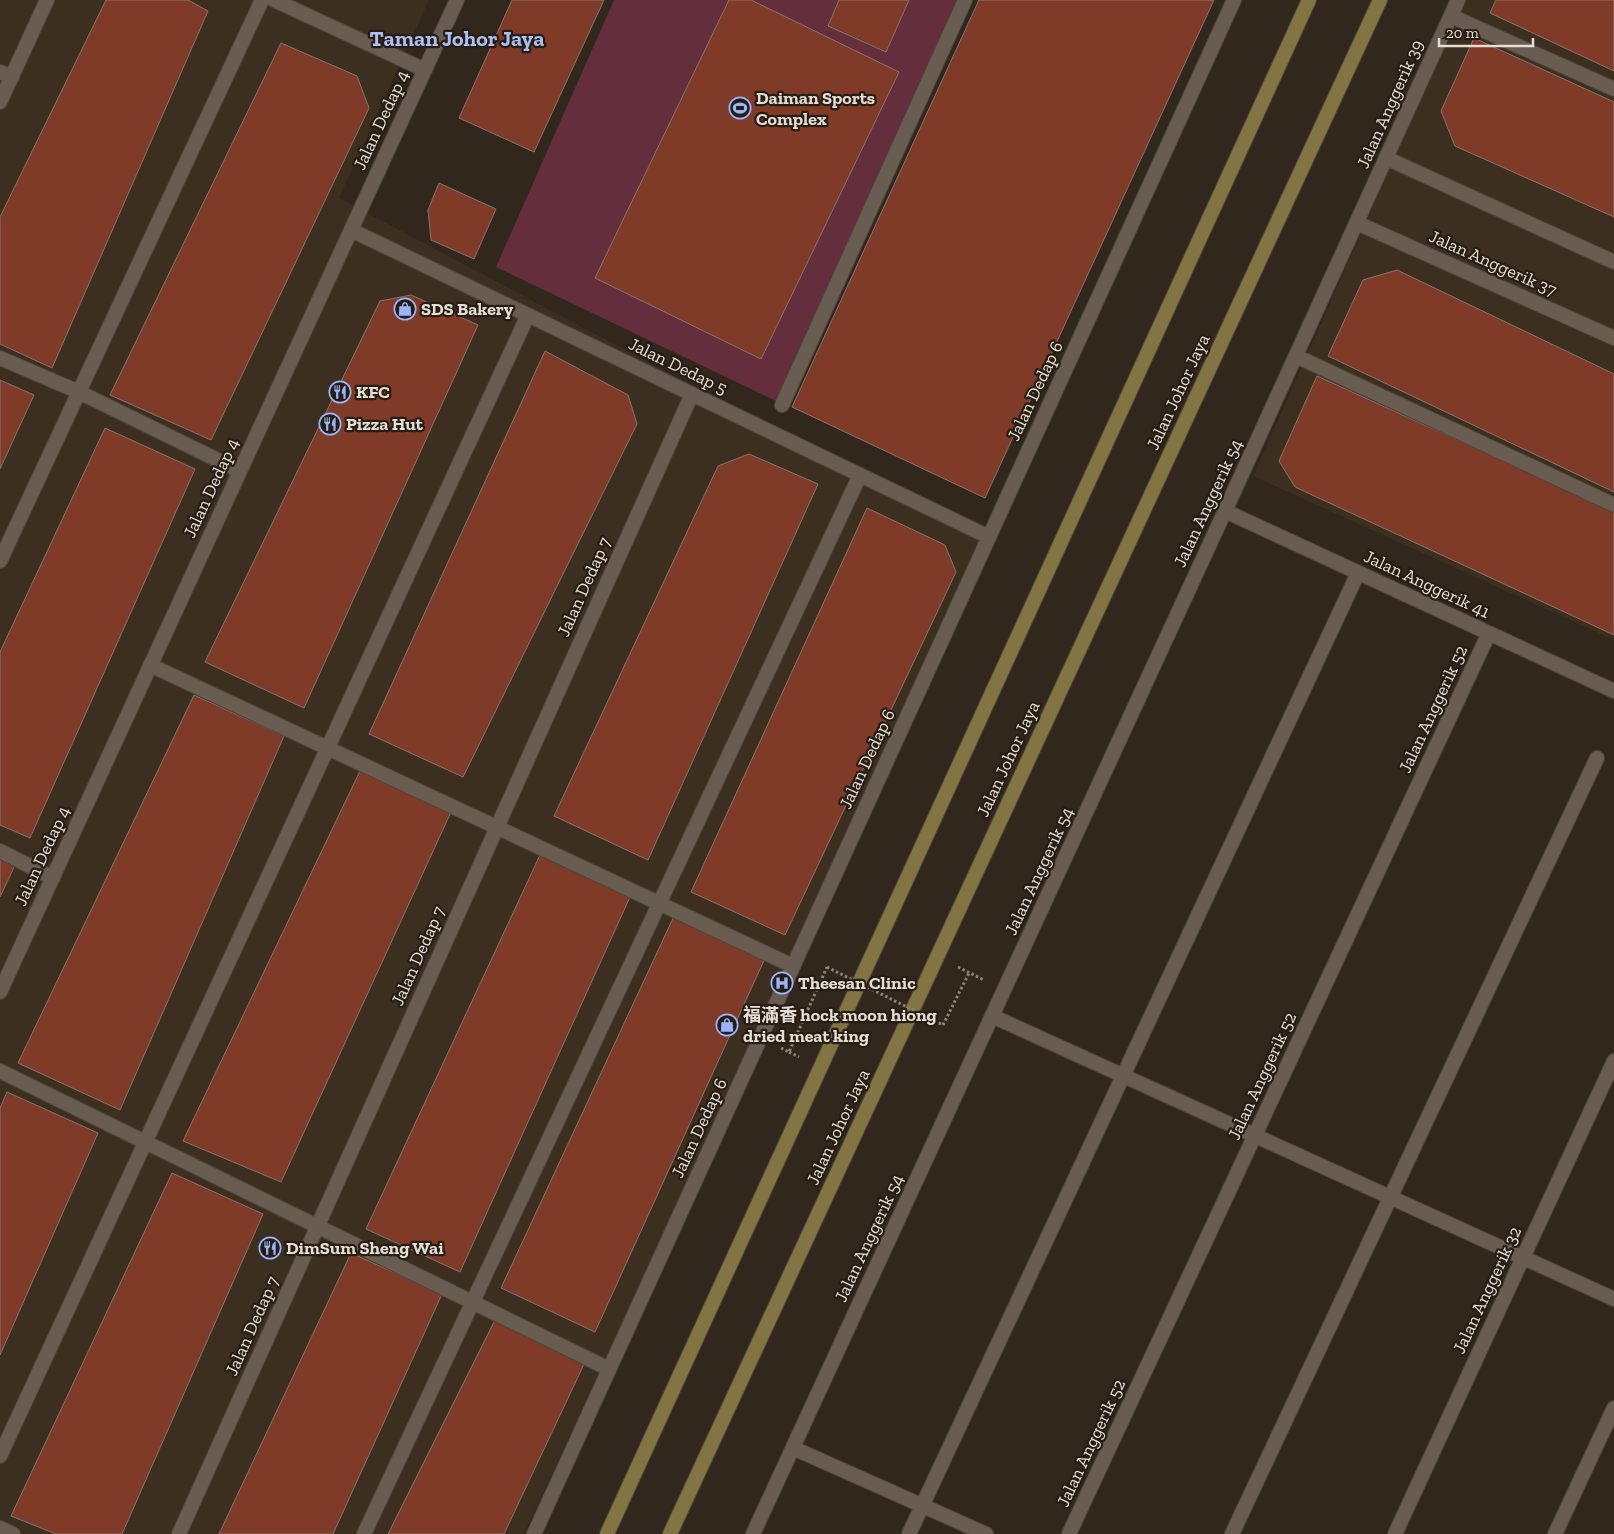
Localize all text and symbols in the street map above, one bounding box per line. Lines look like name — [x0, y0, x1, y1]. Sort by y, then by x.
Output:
scale bar — [1439, 15, 1533, 47]
text: 20 m — [1446, 24, 1479, 42]
district label: Taman Johor Jaya — [370, 25, 544, 52]
street label: Jalan Anggerik 39 — [1352, 36, 1428, 172]
street label: Jalan Dedap 4 — [348, 66, 414, 173]
place label: Daiman Sports Complex — [756, 87, 875, 130]
sports icon: Daiman Sports Complex — [728, 96, 752, 120]
street label: Jalan Anggerik 37 — [1426, 225, 1561, 301]
shop icon: SDS Bakery — [393, 297, 417, 321]
place label: SDS Bakery — [421, 298, 514, 320]
street label: Jalan Johor Jaya — [1142, 330, 1215, 453]
street label: Jalan Dedap 5 — [625, 333, 731, 399]
street label: Jalan Dedap 6 — [1002, 338, 1068, 444]
restaurant icon: KFC — [328, 380, 352, 404]
place label: KFC — [356, 381, 390, 403]
restaurant icon: Pizza Hut — [318, 412, 342, 436]
place label: Pizza Hut — [346, 413, 424, 435]
street label: Jalan Dedap 4 — [178, 434, 244, 541]
street label: Jalan Anggerik 54 — [1169, 435, 1247, 571]
street label: Jalan Dedap 7 — [552, 533, 616, 640]
street label: Jalan Anggerik 41 — [1360, 545, 1494, 623]
street label: Jalan Anggerik 52 — [1394, 642, 1472, 776]
street label: Jalan Johor Jaya — [972, 697, 1045, 820]
street label: Jalan Dedap 6 — [834, 706, 900, 812]
street label: Jalan Dedap 4 — [9, 802, 75, 909]
street label: Jalan Anggerik 54 — [1000, 803, 1078, 939]
street label: Jalan Dedap 7 — [386, 902, 450, 1009]
hospital icon: Theesan Clinic — [770, 971, 794, 995]
place label: Theesan Clinic — [798, 972, 916, 994]
place label: 福滿香 hock moon hiong dried meat king — [743, 1004, 937, 1047]
street label: Jalan Anggerik 52 — [1223, 1009, 1301, 1143]
shop icon: 福滿香 hock moon hiong dried meat king — [715, 1013, 739, 1037]
street label: Jalan Johor Jaya — [802, 1065, 875, 1188]
street label: Jalan Dedap 6 — [666, 1075, 732, 1181]
street label: Jalan Anggerik 54 — [830, 1170, 908, 1306]
street label: Jalan Anggerik 32 — [1448, 1223, 1526, 1357]
restaurant icon: DimSum Sheng Wai — [258, 1236, 282, 1260]
place label: DimSum Sheng Wai — [286, 1237, 444, 1259]
street label: Jalan Dedap 7 — [220, 1272, 284, 1379]
street label: Jalan Anggerik 52 — [1052, 1376, 1130, 1510]

